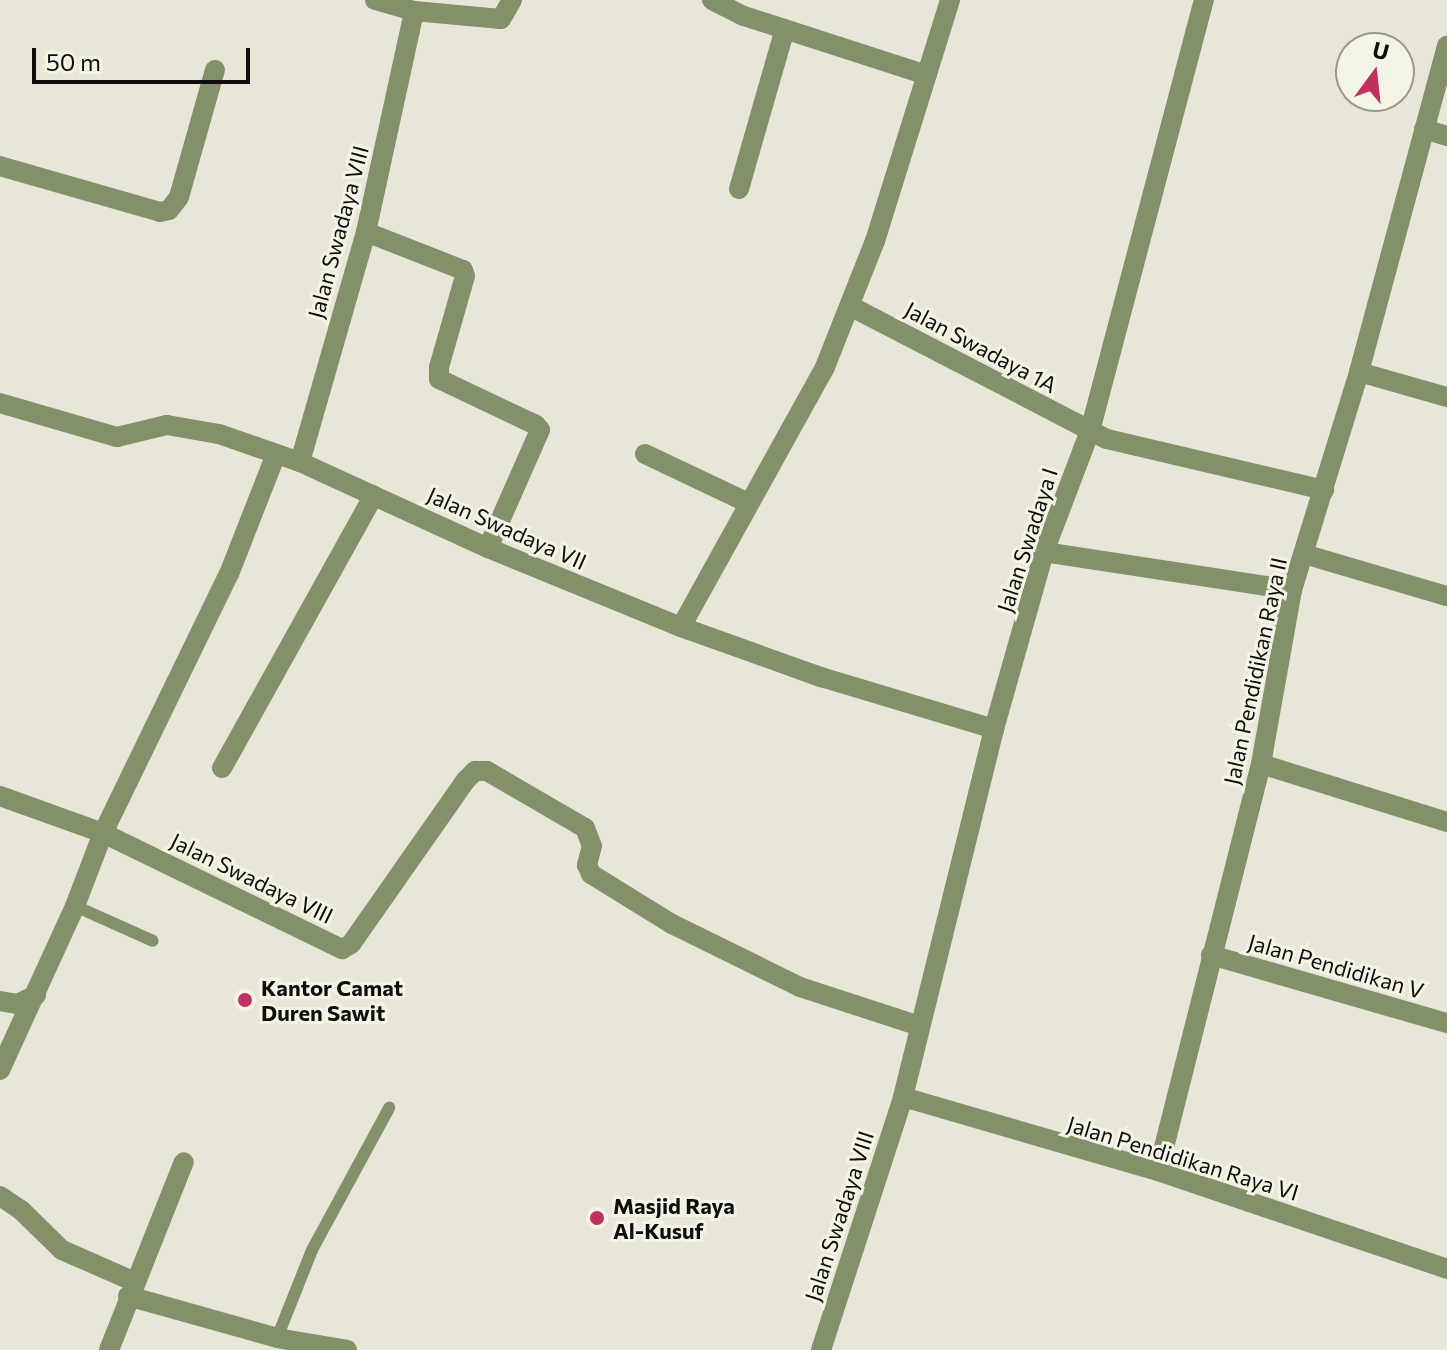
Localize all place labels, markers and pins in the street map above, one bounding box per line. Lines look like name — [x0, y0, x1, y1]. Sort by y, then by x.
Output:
place label: Kantor Camat Duren Sawit — [261, 974, 403, 1026]
marker: Kantor Camat Duren Sawit — [236, 991, 254, 1009]
place label: Masjid Raya Al-Kusuf — [613, 1192, 735, 1244]
marker: Masjid Raya Al-Kusuf — [588, 1209, 606, 1227]

